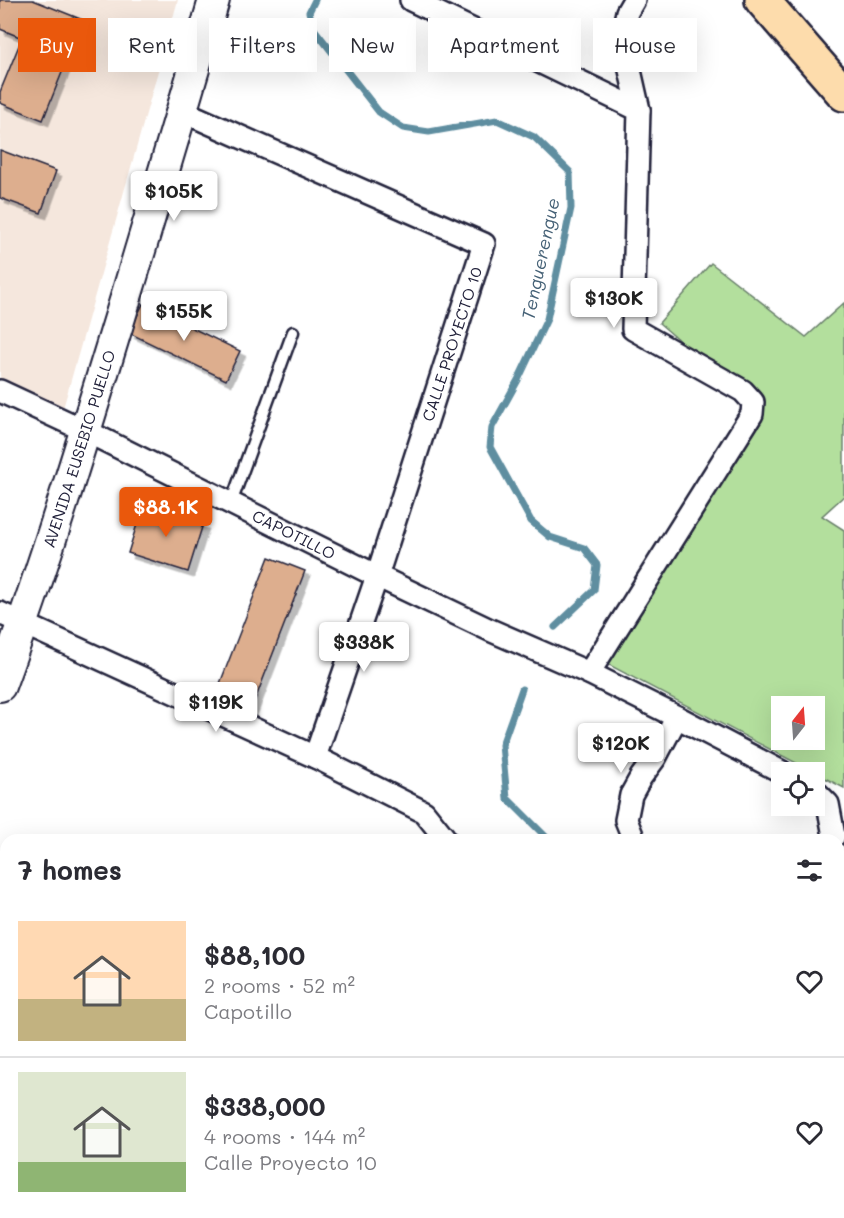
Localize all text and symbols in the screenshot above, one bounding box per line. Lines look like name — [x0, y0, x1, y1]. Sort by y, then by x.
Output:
chip: Buy — [18, 18, 96, 72]
chip: Rent — [108, 18, 197, 72]
chip: Filters — [209, 18, 317, 72]
chip: New — [329, 18, 416, 72]
chip: Apartment — [428, 18, 581, 72]
chip: House — [593, 18, 697, 72]
pin: $105K — [132, 171, 216, 222]
text: $105K — [145, 177, 203, 203]
water label: Tenguerengue — [515, 196, 565, 322]
street label: CALLE PROYECTO 10 — [417, 264, 486, 424]
pin: $130K — [572, 278, 656, 329]
text: $130K — [584, 284, 644, 310]
pin: $155K — [142, 291, 226, 342]
text: $155K — [155, 297, 213, 323]
street label: AVENIDA EUSEBIO PUELLO — [38, 347, 119, 550]
pin: $88.1K — [117, 487, 215, 538]
text: $88.1K — [133, 493, 199, 519]
street label: CAPOTILLO — [249, 505, 339, 564]
pin: $338K — [322, 622, 406, 673]
text: $338K — [333, 628, 395, 654]
pin: $119K — [174, 682, 258, 733]
text: $119K — [188, 688, 244, 714]
north arrow — [771, 696, 825, 750]
map controls — [771, 696, 825, 816]
pin: $120K — [579, 723, 663, 774]
text: $120K — [592, 729, 650, 755]
button: locate — [771, 762, 825, 816]
text: 7 homes — [18, 853, 122, 887]
icon: filters — [793, 854, 826, 887]
text: $88,100 — [204, 938, 305, 972]
icon: home — [66, 945, 138, 1017]
icon: heart — [793, 965, 826, 998]
text: 2 rooms · 52 m² — [204, 972, 355, 998]
text: Capotillo — [204, 998, 292, 1024]
text: $338,000 — [204, 1089, 326, 1123]
icon: home — [66, 1096, 138, 1168]
icon: heart — [793, 1116, 826, 1149]
text: 4 rooms · 144 m² — [204, 1123, 365, 1149]
text: Calle Proyecto 10 — [204, 1149, 377, 1175]

